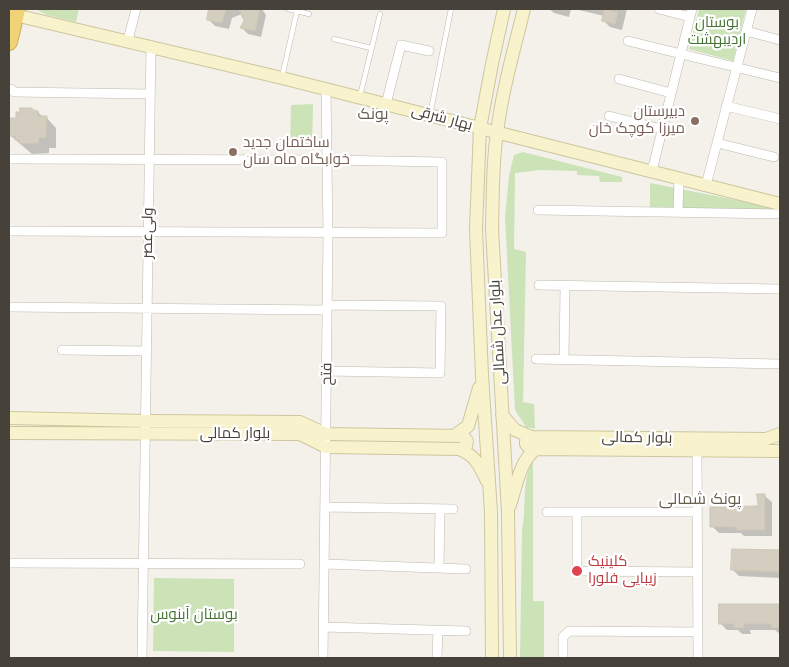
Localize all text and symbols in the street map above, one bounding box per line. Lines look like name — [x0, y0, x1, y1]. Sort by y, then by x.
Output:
park label: بوستان اردیبهشت — [688, 14, 746, 49]
street label: بهار شرقی — [409, 101, 475, 135]
place label: دبیرستان میرزا کوچک خان — [589, 103, 685, 138]
district label: پونک — [358, 105, 388, 125]
marker: دبیرستان میرزا کوچک خان — [689, 115, 701, 127]
place label: ساختمان جدید خوابگاه ماه سان — [243, 134, 350, 169]
marker: ساختمان جدید خوابگاه ماه سان — [227, 146, 239, 158]
street label: ولی‌عصر — [139, 207, 157, 259]
street label: بلوار عدل شمالی — [486, 279, 510, 385]
street label: فتح — [318, 362, 336, 386]
street label: بلوار کمالی — [200, 425, 270, 443]
street label: بلوار کمالی — [601, 428, 673, 448]
district label: پونک شمالی — [659, 490, 741, 510]
place label: کلینیک زیبایی فلورا — [588, 553, 657, 588]
marker: کلینیک زیبایی فلورا — [570, 564, 584, 578]
park label: بوستان آبنوس — [150, 606, 238, 624]

